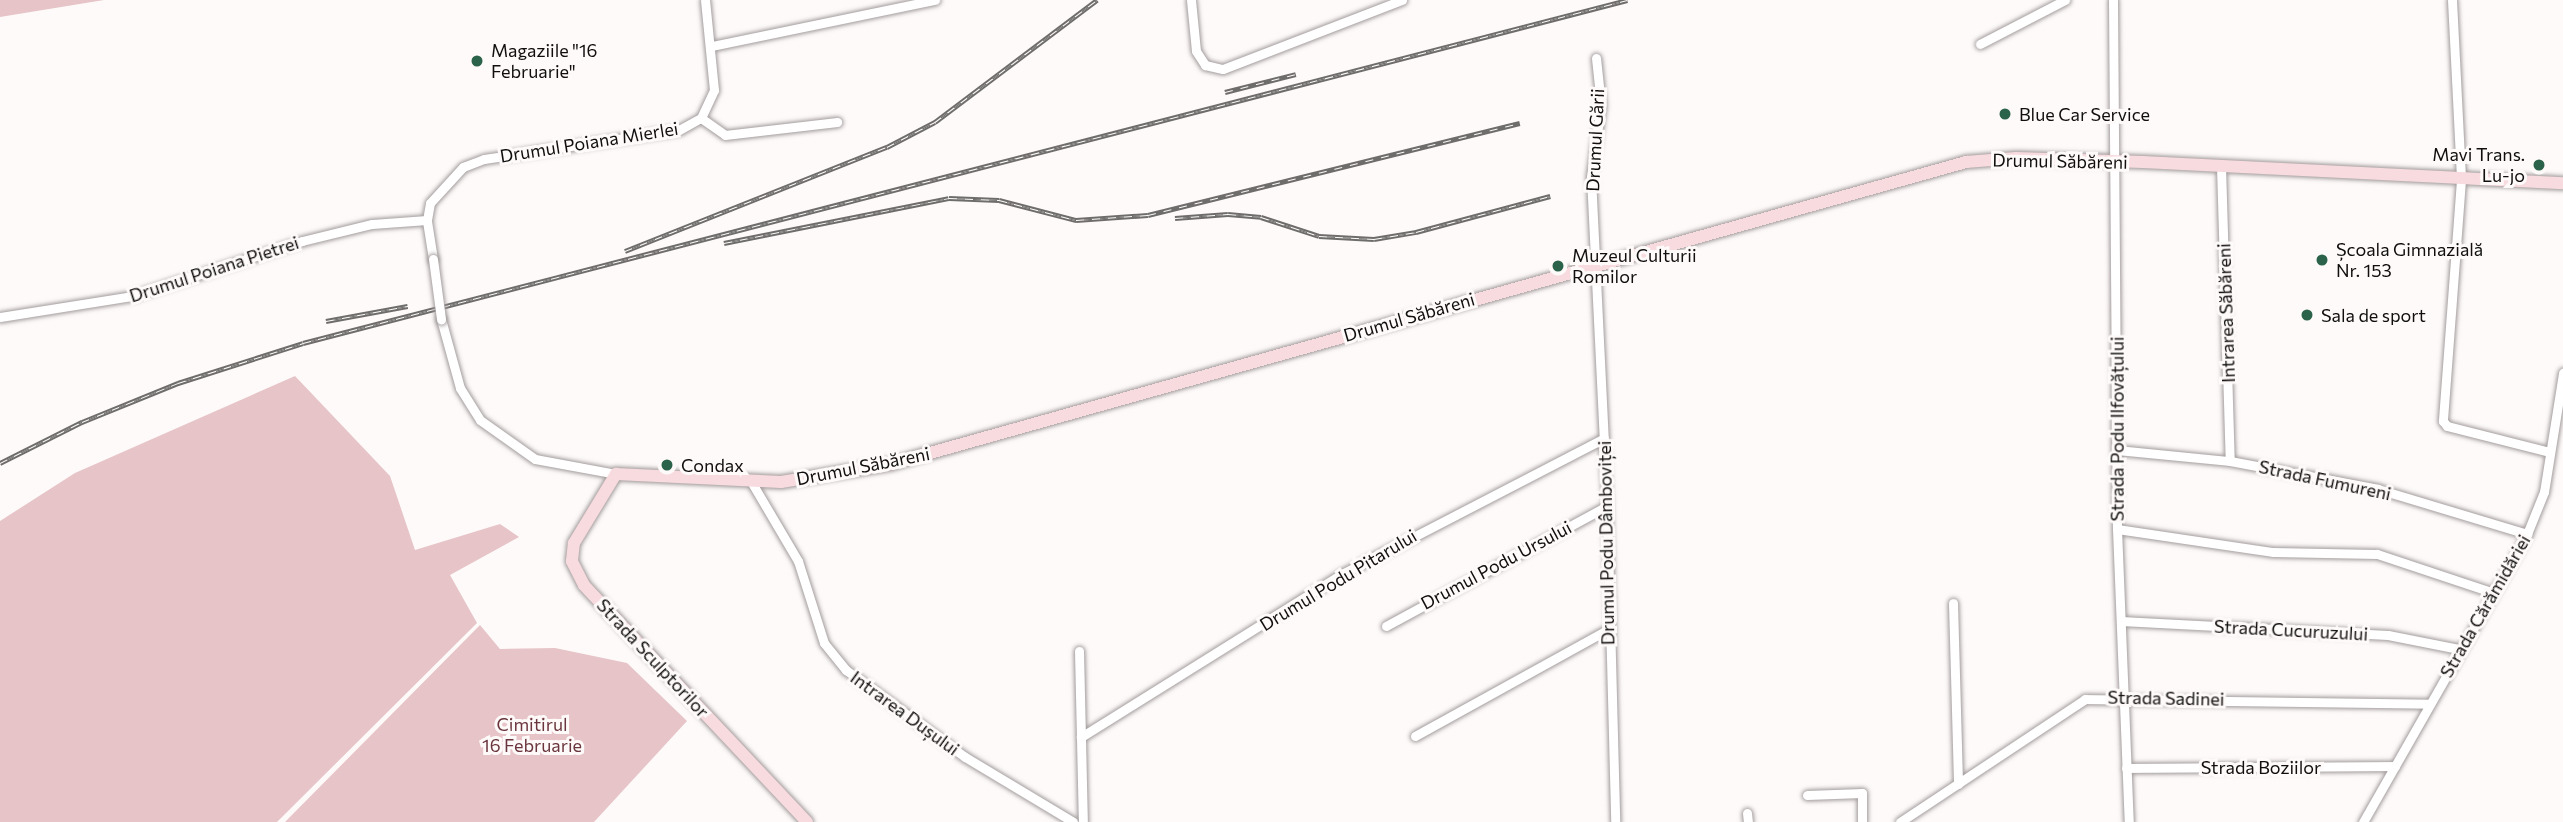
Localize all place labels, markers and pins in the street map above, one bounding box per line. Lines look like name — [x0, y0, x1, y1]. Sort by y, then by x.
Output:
place label: Magaziile "16 Februarie" — [491, 40, 598, 82]
marker: Magaziile "16 Februarie" — [469, 53, 485, 69]
place label: Blue Car Service — [2019, 103, 2150, 125]
marker: Blue Car Service — [1997, 106, 2013, 122]
place label: Mavi Trans. Lu-jo — [2432, 144, 2525, 186]
marker: Mavi Trans. Lu-jo — [2531, 157, 2547, 173]
place label: Școala Gimnazială Nr. 153 — [2336, 239, 2483, 282]
place label: Muzeul Culturii Romilor — [1572, 245, 1697, 288]
marker: Școala Gimnazială Nr. 153 — [2314, 252, 2330, 268]
marker: Muzeul Culturii Romilor — [1550, 258, 1566, 274]
place label: Sala de sport — [2321, 304, 2426, 326]
marker: Sala de sport — [2299, 307, 2315, 323]
place label: Condax — [681, 454, 744, 476]
marker: Condax — [659, 457, 675, 473]

